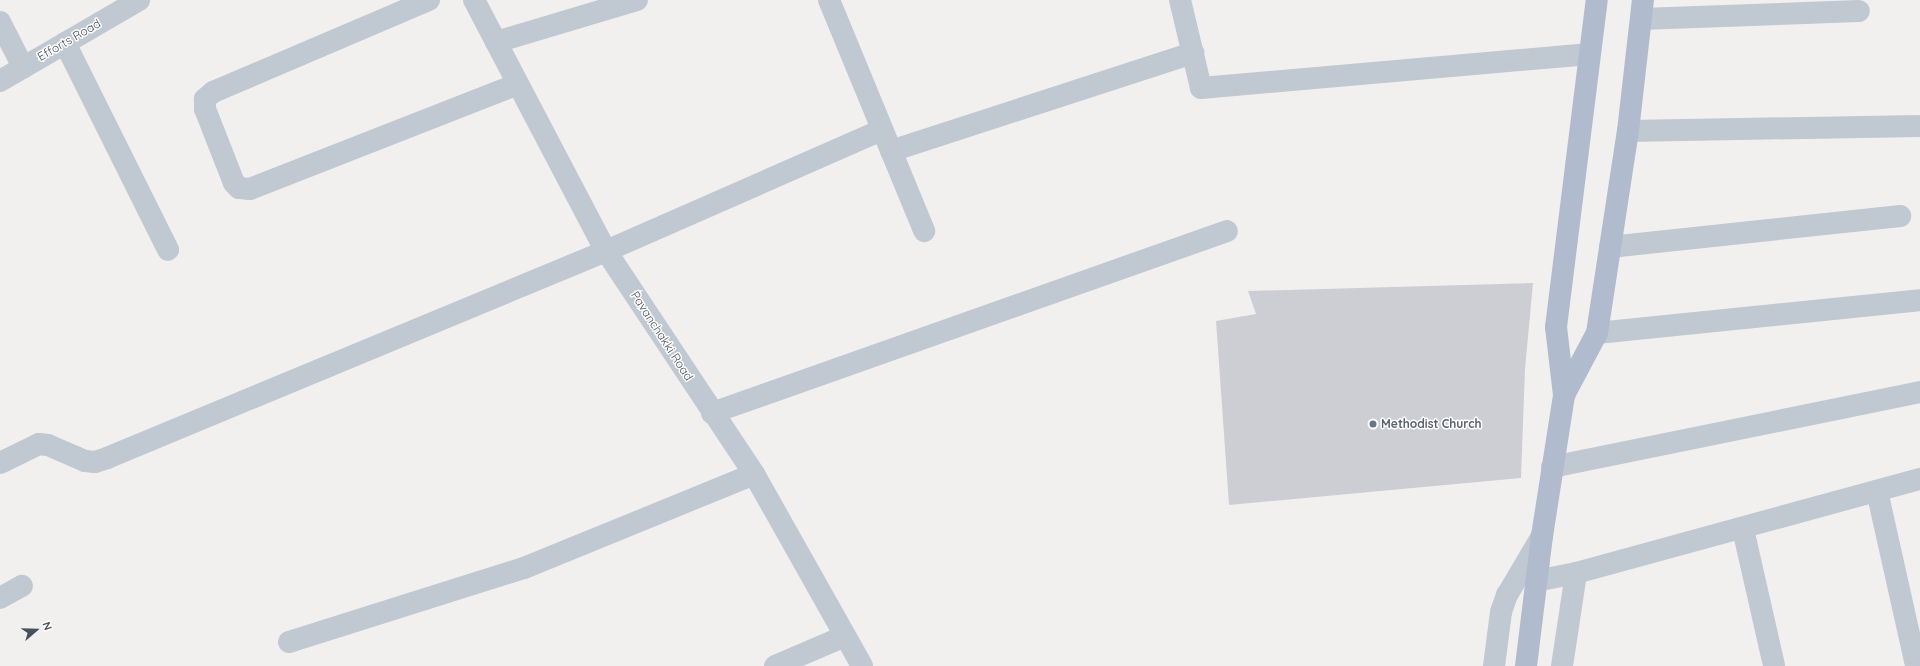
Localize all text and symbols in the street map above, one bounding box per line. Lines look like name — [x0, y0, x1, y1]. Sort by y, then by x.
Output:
street label: Efforts Road — [35, 16, 103, 64]
street label: Pavanchakki Road — [628, 289, 696, 383]
place label: Methodist Church — [1381, 417, 1482, 431]
marker: Methodist Church — [1368, 419, 1378, 429]
north arrow — [16, 610, 56, 650]
text: N — [39, 620, 55, 632]

